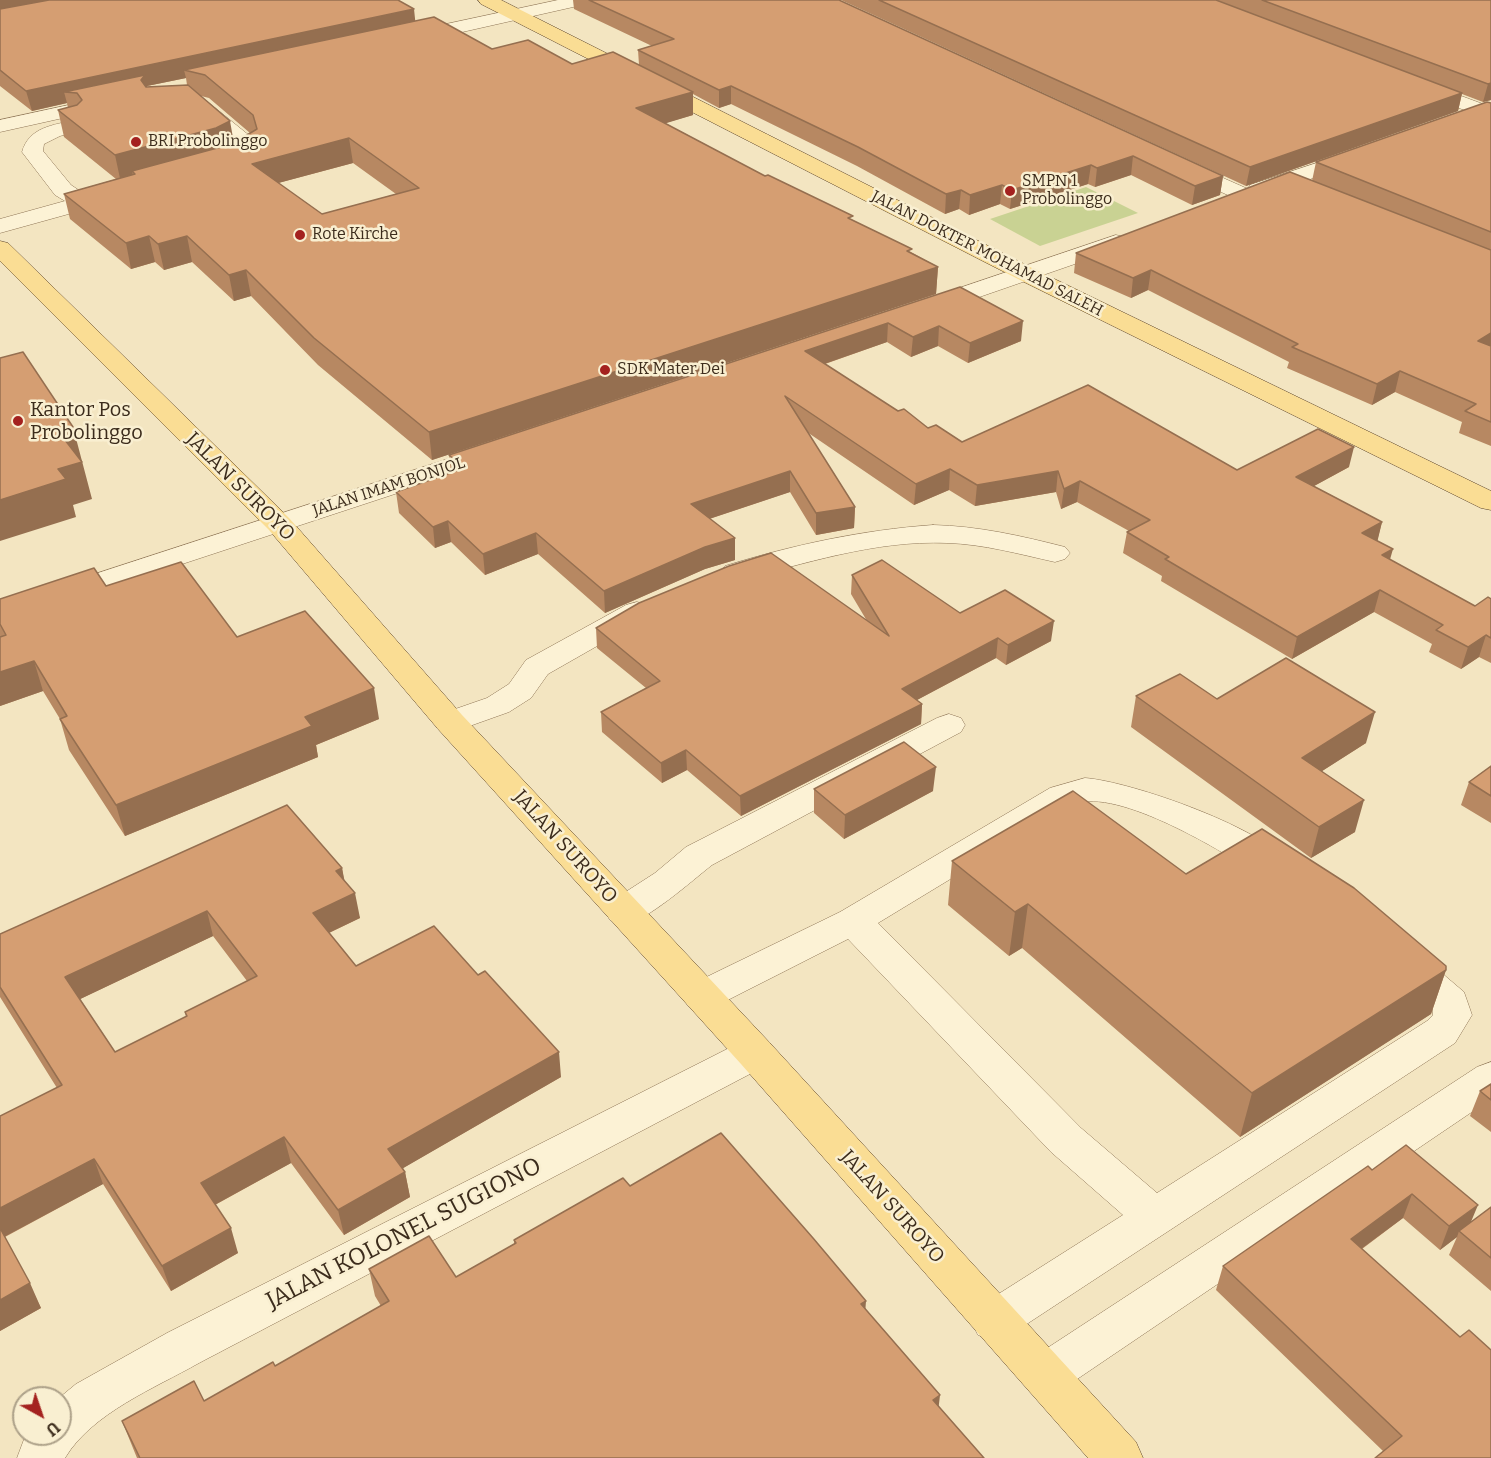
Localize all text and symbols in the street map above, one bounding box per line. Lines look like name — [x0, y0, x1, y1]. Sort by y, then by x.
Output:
place label: BRI Probolinggo — [148, 132, 267, 152]
marker: BRI Probolinggo — [129, 135, 143, 149]
place label: SMPN 1 Probolinggo — [1022, 172, 1112, 210]
marker: SMPN 1 Probolinggo — [1003, 184, 1017, 198]
street label: JALAN DOKTER MOHAMAD SALEH — [868, 187, 1106, 321]
place label: Rote Kirche — [312, 225, 398, 245]
marker: Rote Kirche — [293, 228, 307, 242]
place label: SDK Mater Dei — [617, 360, 725, 380]
marker: SDK Mater Dei — [598, 363, 612, 377]
place label: Kantor Pos Probolinggo — [30, 398, 143, 445]
marker: Kantor Pos Probolinggo — [11, 414, 25, 428]
street label: JALAN SUROYO — [181, 428, 299, 546]
street label: JALAN IMAM BONJOL — [310, 453, 468, 521]
street label: JALAN SUROYO — [508, 785, 622, 909]
street label: JALAN SUROYO — [835, 1145, 949, 1269]
street label: JALAN KOLONEL SUGIONO — [262, 1152, 546, 1316]
north arrow — [12, 1386, 72, 1446]
text: U — [42, 1418, 63, 1440]

